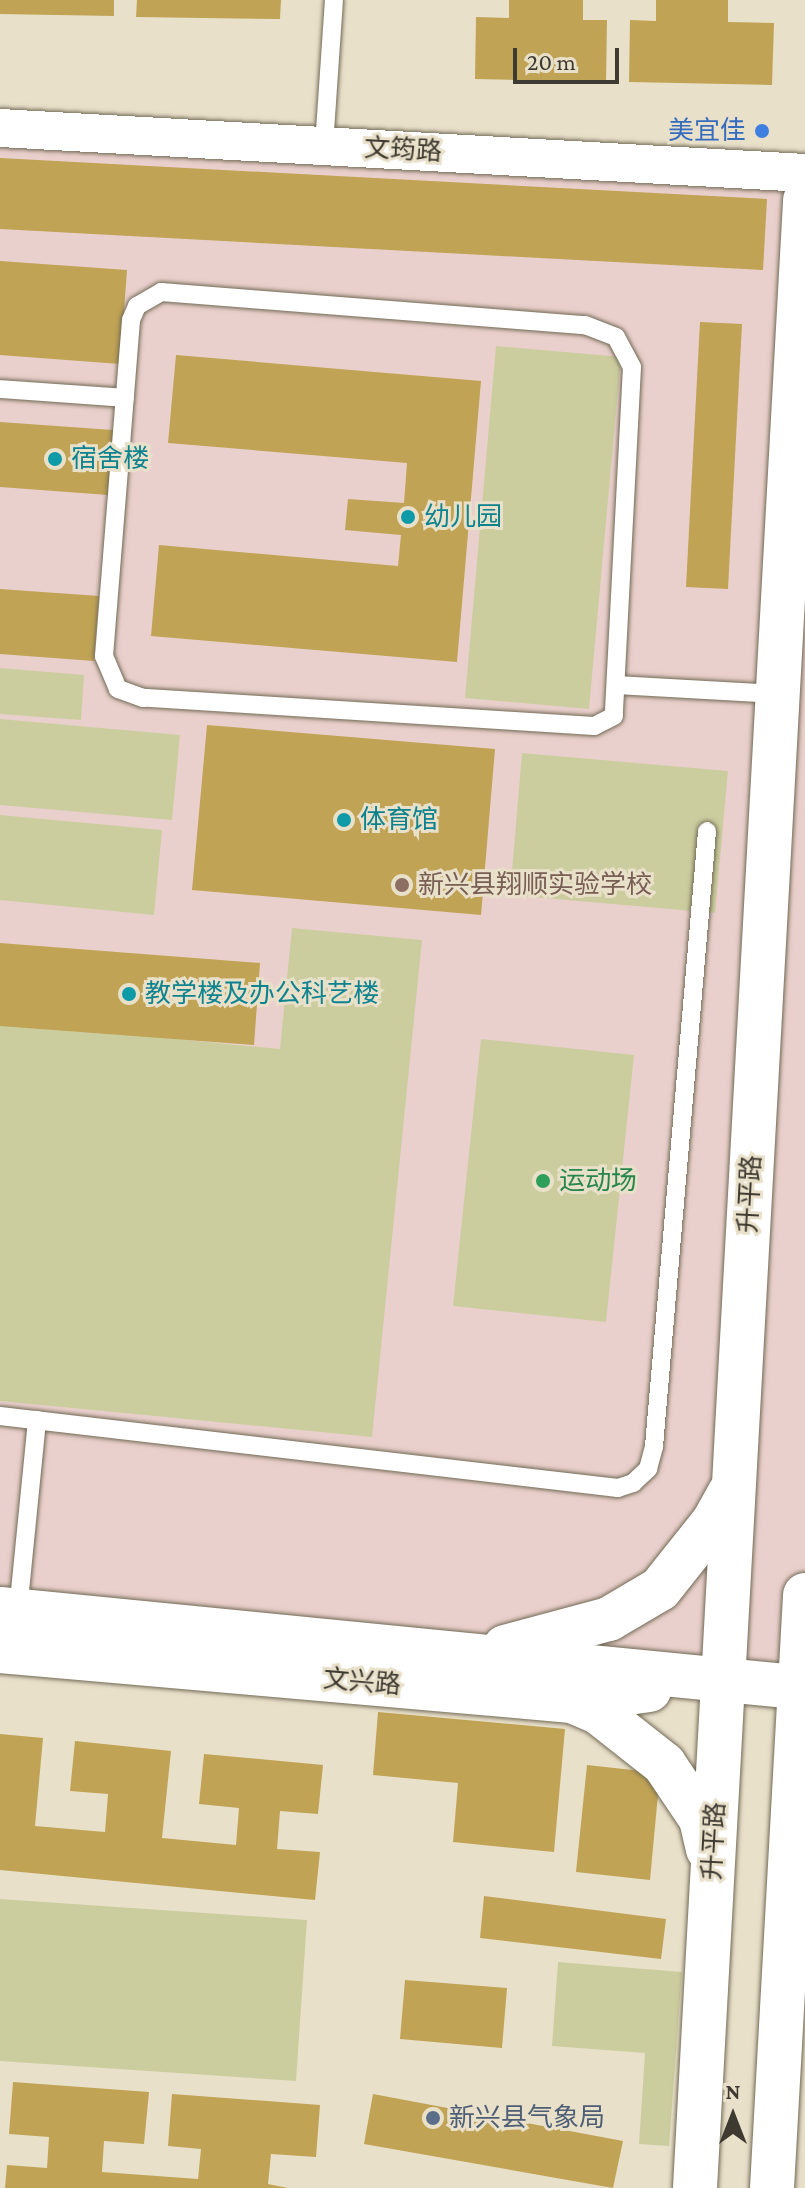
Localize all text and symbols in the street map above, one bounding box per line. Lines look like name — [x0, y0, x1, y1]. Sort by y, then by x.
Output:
scale bar — [517, 32, 623, 82]
text: 20 m — [527, 48, 576, 75]
place label: 美宜佳 — [668, 115, 746, 147]
marker: 美宜佳 — [753, 122, 771, 140]
street label: 文筠路 — [363, 132, 443, 168]
place label: 宿舍楼 — [71, 443, 149, 475]
marker: 宿舍楼 — [46, 450, 64, 468]
place label: 幼儿园 — [424, 501, 502, 533]
marker: 幼儿园 — [399, 508, 417, 526]
place label: 体育馆 — [360, 804, 438, 836]
marker: 体育馆 — [335, 811, 353, 829]
place label: 新兴县翔顺实验学校 — [418, 869, 652, 901]
marker: 新兴县翔顺实验学校 — [393, 876, 411, 894]
place label: 教学楼及办公科艺楼 — [145, 978, 379, 1010]
marker: 教学楼及办公科艺楼 — [120, 985, 138, 1003]
street label: 升平路 — [732, 1154, 768, 1234]
place label: 运动场 — [559, 1165, 637, 1197]
marker: 运动场 — [534, 1172, 552, 1190]
street label: 文兴路 — [322, 1663, 402, 1701]
street label: 升平路 — [696, 1801, 732, 1881]
north arrow — [693, 2076, 773, 2156]
text: N — [726, 2079, 741, 2104]
place label: 新兴县气象局 — [449, 2102, 605, 2134]
marker: 新兴县气象局 — [424, 2109, 442, 2127]

